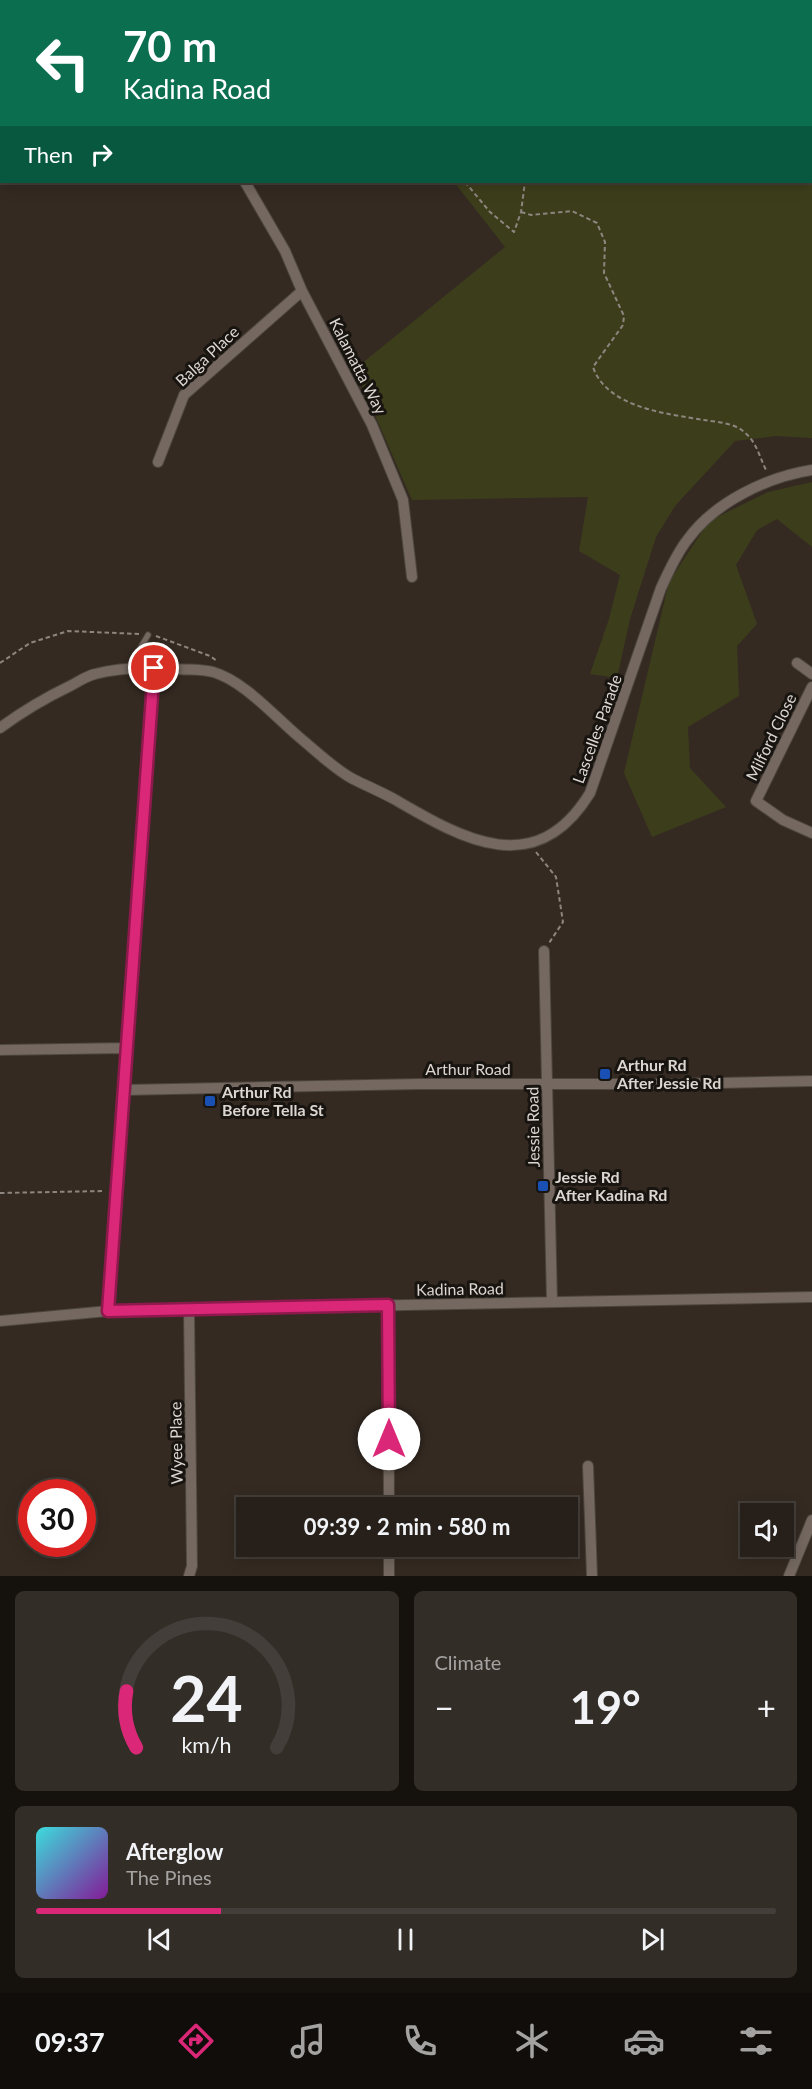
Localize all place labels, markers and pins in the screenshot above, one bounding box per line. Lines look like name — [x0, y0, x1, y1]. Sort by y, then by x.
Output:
pin — [128, 642, 179, 693]
place label: Arthur Rd After Jessie Rd — [616, 1055, 721, 1092]
marker: Arthur Rd After Jessie Rd — [598, 1067, 612, 1081]
place label: Arthur Rd Before Tella St — [221, 1082, 324, 1119]
marker: Arthur Rd Before Tella St — [203, 1094, 217, 1108]
place label: Jessie Rd After Kadina Rd — [554, 1167, 667, 1204]
marker: Jessie Rd After Kadina Rd — [536, 1179, 550, 1193]

